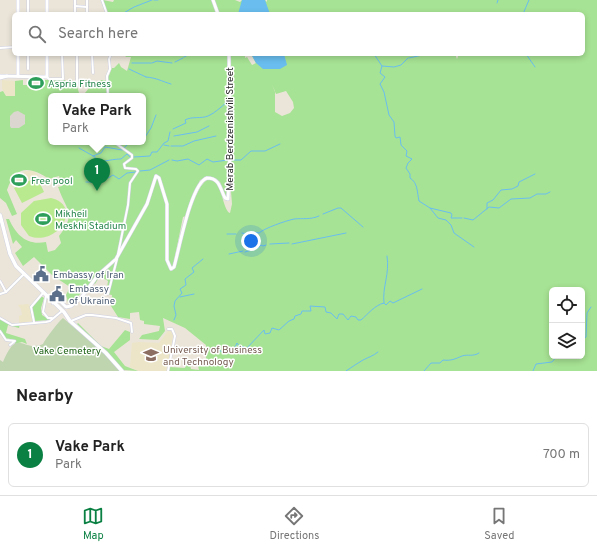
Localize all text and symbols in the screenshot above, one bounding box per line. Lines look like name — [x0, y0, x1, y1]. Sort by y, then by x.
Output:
search box — [12, 12, 585, 56]
icon: search — [26, 23, 48, 45]
text: Search here — [58, 25, 138, 44]
street label: Merab Berdzenishvili Street — [224, 67, 237, 191]
sports icon: Aspria Fitness — [27, 74, 45, 92]
place label: Aspria Fitness — [48, 78, 111, 91]
popup — [48, 93, 146, 145]
text: Vake Park — [62, 102, 132, 121]
text: Park — [62, 121, 89, 137]
pin: 1 — [84, 158, 110, 191]
sports icon: Free pool — [10, 171, 28, 189]
place label: Free pool — [31, 175, 73, 188]
place label: Mikheil Meskhi Stadium — [55, 208, 126, 233]
sports icon: Mikheil Meskhi Stadium — [34, 210, 52, 228]
your location — [241, 231, 261, 251]
public building icon: Embassy of Iran — [32, 265, 50, 283]
place label: Embassy of Iran — [53, 269, 124, 282]
place label: Embassy of Ukraine — [69, 283, 115, 308]
public building icon: Embassy of Ukraine — [48, 285, 66, 303]
map controls — [549, 287, 585, 359]
button: locate — [549, 287, 585, 323]
button: layers — [549, 323, 585, 359]
place label: University of Business and Technology — [163, 344, 262, 369]
park label: Vake Cemetery — [33, 345, 101, 358]
school or university icon: University of Business and Technology — [142, 346, 160, 364]
text: Nearby — [16, 386, 73, 408]
text: Vake Park — [55, 438, 125, 457]
text: 1 — [27, 447, 33, 463]
text: 700 m — [543, 447, 580, 463]
text: Park — [55, 457, 82, 473]
tab: Map — [82, 505, 104, 543]
tab: Directions — [269, 505, 319, 543]
tab: Saved — [484, 505, 515, 543]

